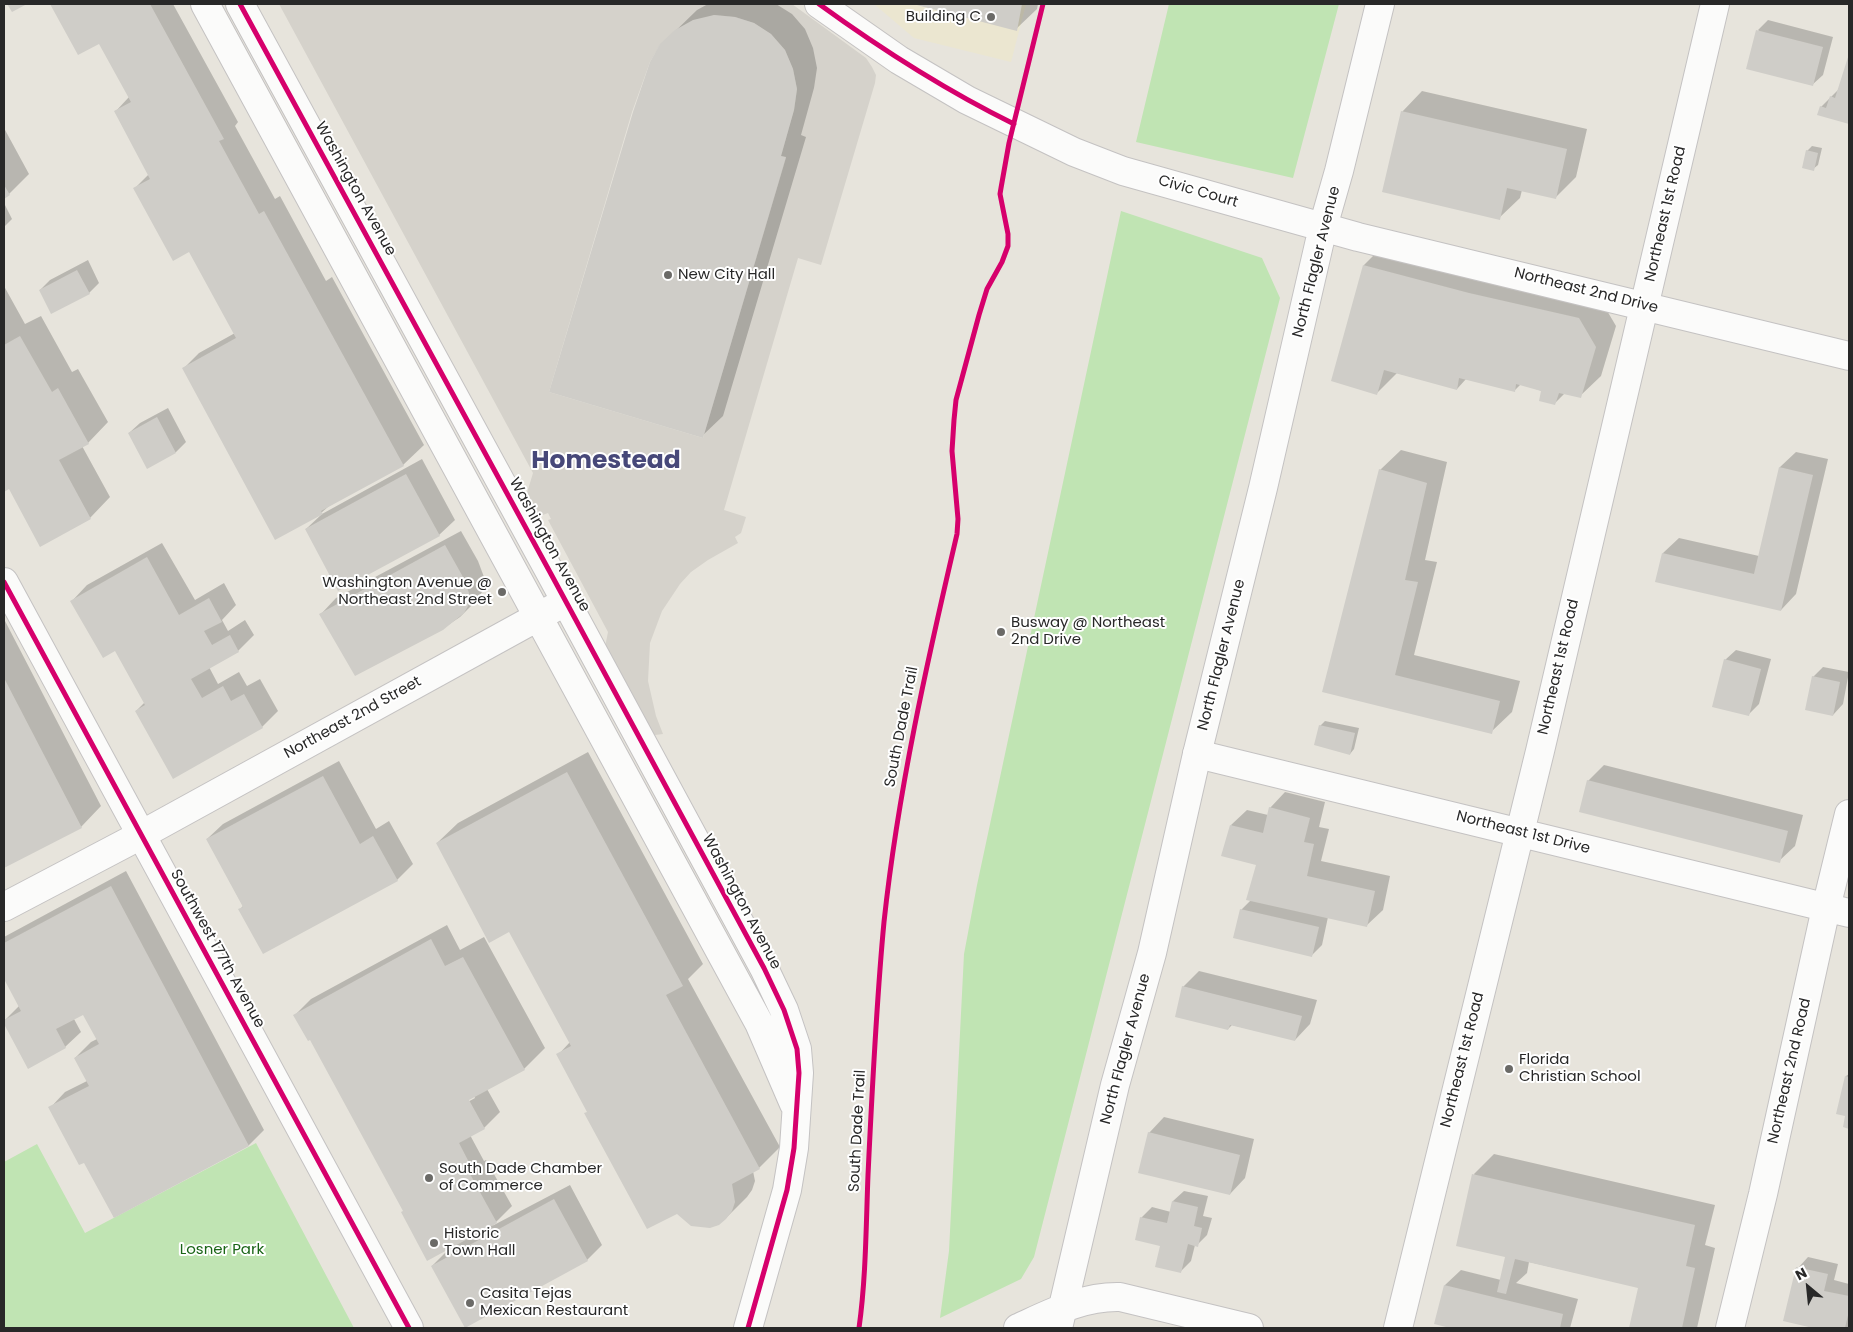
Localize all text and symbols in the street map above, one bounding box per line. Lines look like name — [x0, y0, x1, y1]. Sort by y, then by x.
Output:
place label: Building C — [906, 8, 981, 26]
marker: Building C — [985, 11, 997, 23]
street label: Washington Avenue — [311, 119, 399, 259]
street label: Northeast 1st Road — [1642, 144, 1690, 284]
street label: Civic Court — [1156, 172, 1240, 212]
street label: North Flagler Avenue — [1289, 185, 1345, 339]
street label: Northeast 2nd Drive — [1512, 264, 1660, 318]
place label: New City Hall — [678, 266, 775, 284]
marker: New City Hall — [662, 269, 674, 281]
district label: Homestead — [531, 447, 681, 477]
street label: Washington Avenue — [505, 475, 593, 615]
place label: Washington Avenue @ Northeast 2nd Street — [322, 574, 492, 609]
street label: North Flagler Avenue — [1194, 578, 1250, 732]
marker: Washington Avenue @ Northeast 2nd Street — [496, 586, 508, 598]
street label: Northeast 1st Road — [1535, 597, 1583, 737]
place label: Busway @ Northeast 2nd Drive — [1011, 614, 1165, 649]
marker: Busway @ Northeast 2nd Drive — [995, 626, 1007, 638]
street label: South Dade Trail — [881, 665, 923, 789]
street label: Northeast 2nd Street — [281, 673, 425, 763]
street label: Northeast 1st Drive — [1454, 808, 1592, 858]
street label: Washington Avenue — [698, 831, 784, 973]
street label: Southwest 177th Avenue — [166, 867, 268, 1031]
street label: North Flagler Avenue — [1097, 972, 1155, 1126]
street label: Northeast 1st Road — [1437, 991, 1489, 1129]
street label: Northeast 2nd Road — [1764, 996, 1816, 1146]
place label: Florida Christian School — [1519, 1051, 1641, 1086]
marker: Florida Christian School — [1503, 1063, 1515, 1075]
street label: South Dade Trail — [846, 1069, 870, 1193]
place label: South Dade Chamber of Commerce — [439, 1160, 602, 1195]
marker: South Dade Chamber of Commerce — [423, 1172, 435, 1184]
place label: Historic Town Hall — [444, 1225, 516, 1260]
marker: Historic Town Hall — [428, 1237, 440, 1249]
park label: Losner Park — [180, 1241, 264, 1259]
north arrow — [1783, 1262, 1833, 1312]
text: N — [1792, 1262, 1810, 1285]
place label: Casita Tejas Mexican Restaurant — [480, 1285, 628, 1320]
marker: Casita Tejas Mexican Restaurant — [464, 1297, 476, 1309]

